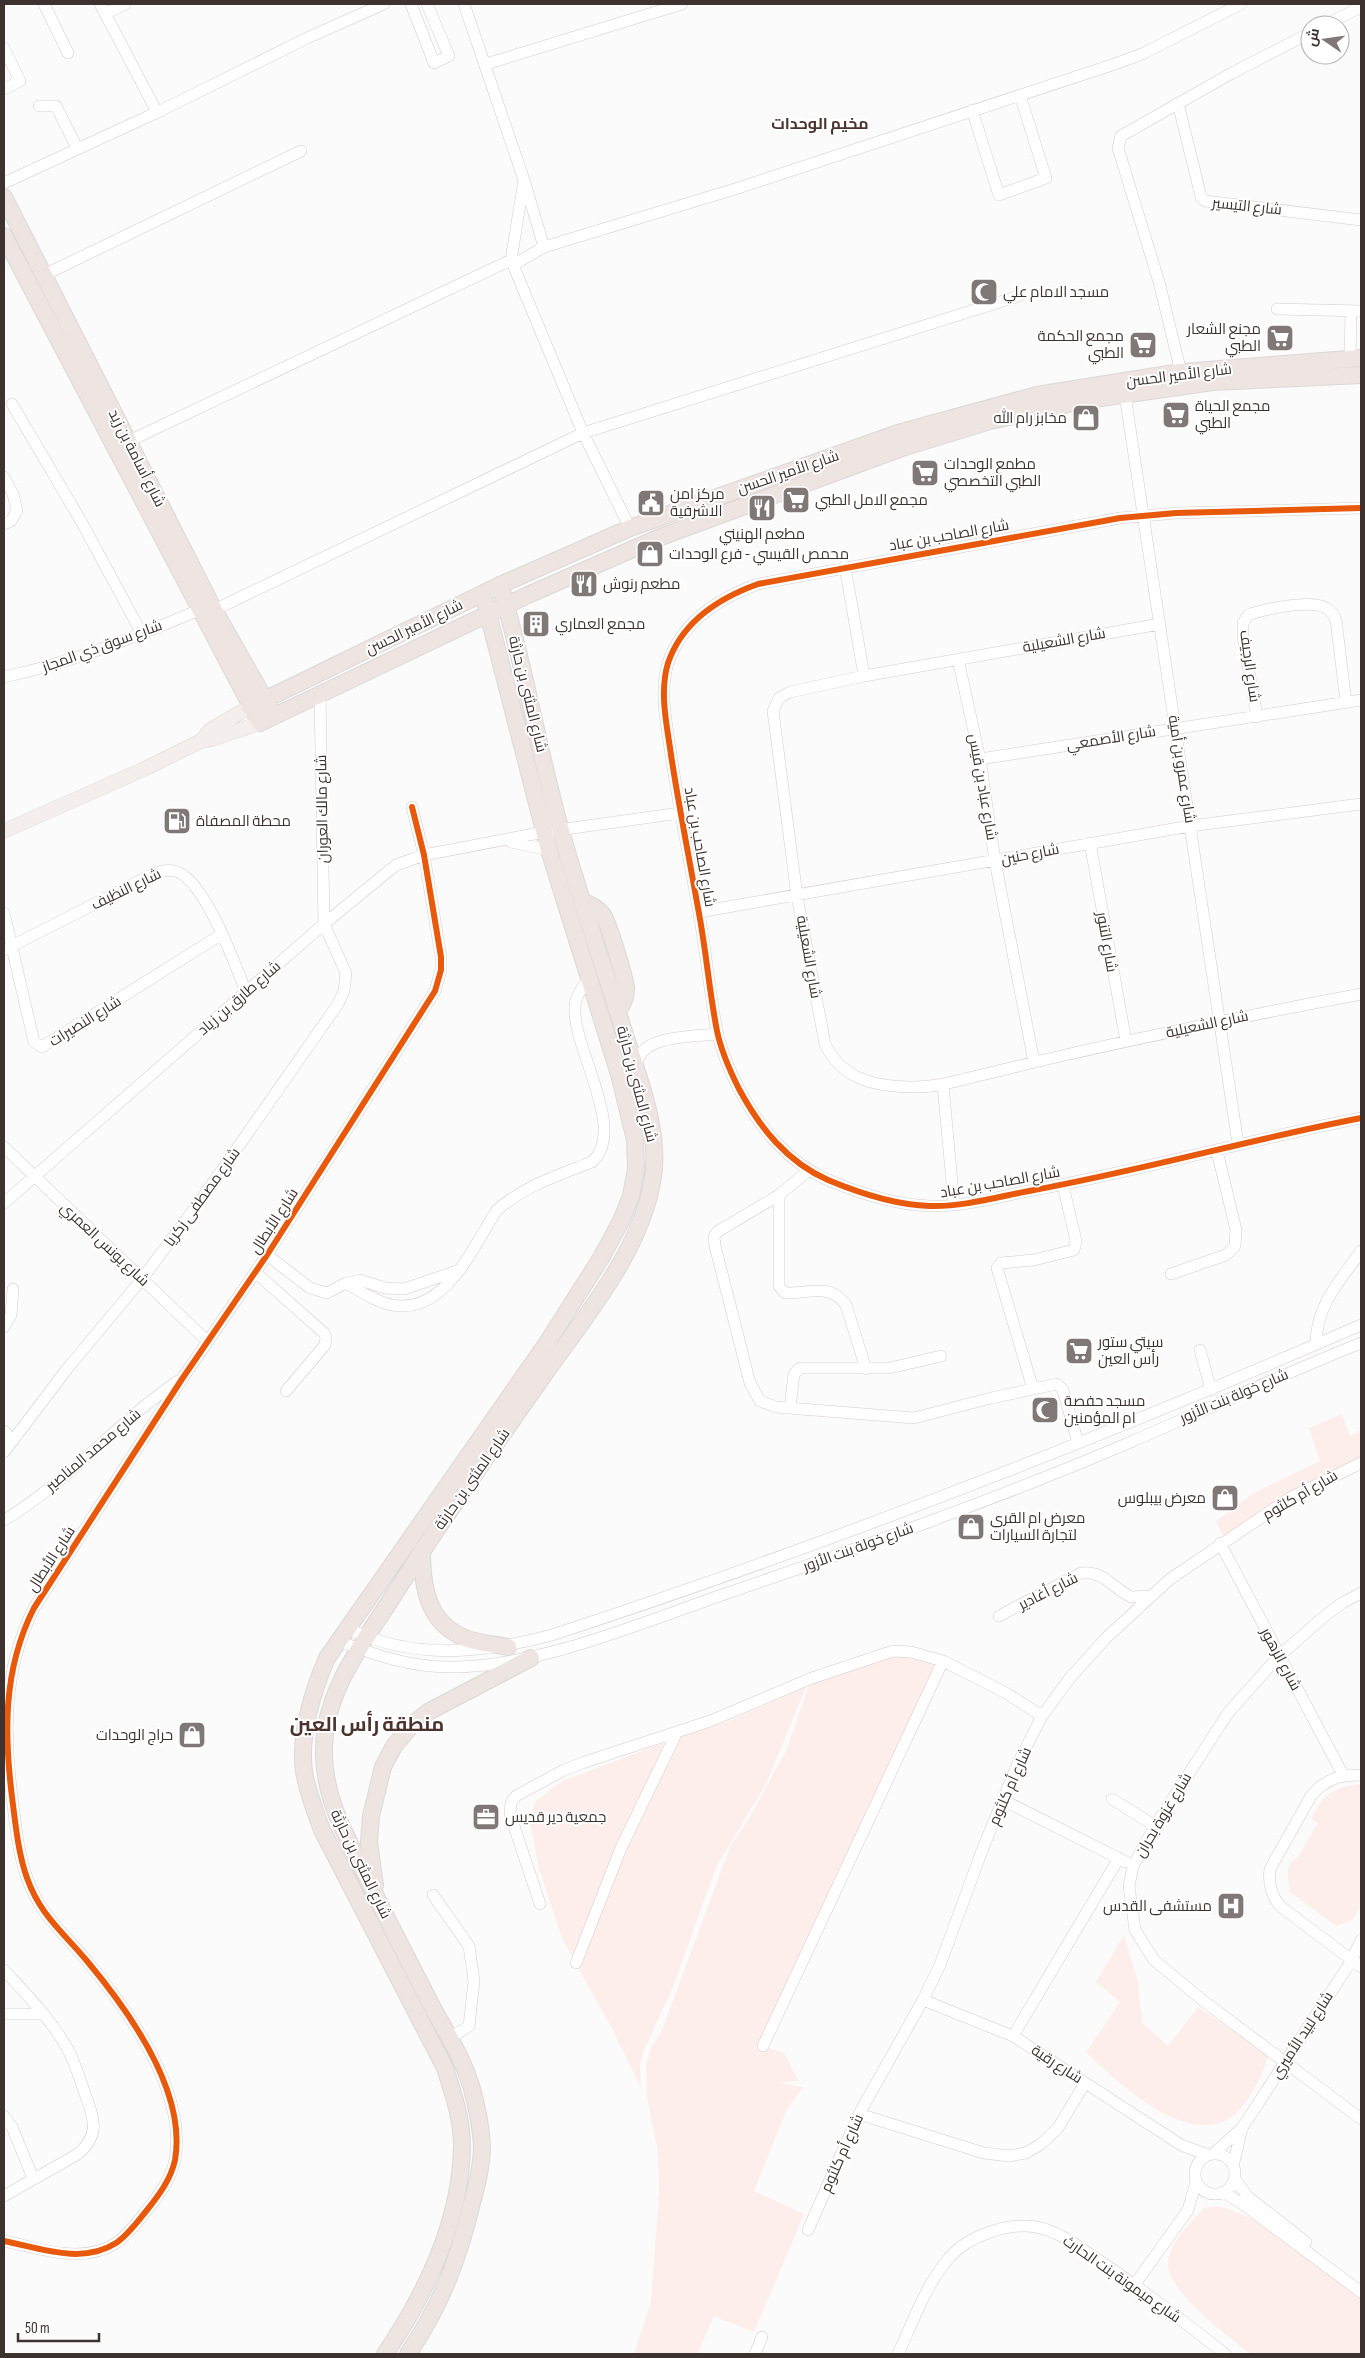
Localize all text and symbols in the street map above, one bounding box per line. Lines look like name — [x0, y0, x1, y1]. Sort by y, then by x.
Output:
north arrow — [1300, 15, 1350, 65]
text: ش — [1303, 26, 1323, 48]
district label: مخيم الوحدات — [771, 115, 869, 135]
street label: شارع التيسير — [1210, 193, 1283, 221]
mosque icon: مسجد الامام علي — [969, 277, 999, 307]
place label: مسجد الامام علي — [1003, 283, 1109, 304]
place label: مجنع الشعار الطبي — [1186, 320, 1261, 358]
supermarket icon: مجنع الشعار الطبي — [1265, 323, 1295, 353]
place label: مجمع الحكمة الطبي — [1037, 327, 1124, 365]
supermarket icon: مجمع الحكمة الطبي — [1128, 330, 1158, 360]
street label: شارع الأمير الحسن — [1125, 360, 1233, 392]
place label: مجمع الحياة الطبي — [1195, 397, 1270, 435]
supermarket icon: مجمع الحياة الطبي — [1161, 400, 1191, 430]
shop icon: مخابز رام الله — [1071, 403, 1101, 433]
street label: شارع أسامة بن زيد — [103, 406, 170, 511]
place label: مخابز رام الله — [993, 408, 1067, 428]
street label: شارع الأمير الحسن — [735, 446, 842, 500]
place label: مطمع الوحدات الطبي التخصصي — [944, 455, 1041, 493]
supermarket icon: مطمع الوحدات الطبي التخصصي — [910, 458, 940, 488]
place label: مركز امن الاشرفية — [670, 485, 725, 521]
supermarket icon: مجمع الامل الطبي — [781, 485, 811, 515]
public building icon: مركز امن الاشرفية — [636, 488, 666, 518]
place label: مجمع الامل الطبي — [815, 491, 928, 512]
restaurant icon: مطعم الهنيني — [747, 493, 777, 523]
street label: شارع الصاحب بن عباد — [888, 516, 1011, 556]
place label: مطعم الهنيني — [719, 525, 805, 546]
shop icon: محمص القيسي - فرع الوحدات — [635, 539, 665, 569]
place label: محمص القيسي - فرع الوحدات — [669, 545, 849, 566]
restaurant icon: مطعم رنوش — [569, 569, 599, 599]
place label: مطعم رنوش — [603, 575, 680, 594]
street label: شارع الأمير الحسن — [362, 596, 467, 660]
building icon: مجمع العماري — [521, 609, 551, 639]
place label: مجمع العماري — [555, 615, 645, 636]
street label: شارع سوق ذي المجاز — [38, 616, 166, 679]
street label: شارع الشعيلية — [1021, 624, 1107, 658]
street label: شارع الرجيف — [1234, 629, 1264, 704]
street label: شارع المثنى بن حارثة — [503, 634, 551, 755]
street label: شارع عمرو بن أمية — [1163, 714, 1200, 825]
street label: شارع الأصمعي — [1065, 722, 1158, 757]
street label: شارع عباد بن قيس — [963, 732, 1001, 842]
street label: شارع مالك العوران — [312, 755, 334, 863]
street label: شارع الصاحب بن عباد — [679, 786, 719, 909]
fuel station icon: محطة المصفاة — [162, 806, 192, 836]
place label: محطة المصفاة — [196, 812, 291, 831]
street label: شارع حنين — [999, 840, 1061, 870]
street label: شارع النظيف — [88, 864, 165, 915]
street label: شارع التنور — [1091, 909, 1121, 974]
street label: شارع الشعيلية — [791, 914, 825, 1000]
street label: شارع طارق بن زياد — [194, 957, 285, 1040]
street label: شارع النصيرات — [46, 992, 125, 1052]
street label: شارع الشعيلية — [1164, 1006, 1250, 1044]
street label: شارع المثنى بن حارثة — [611, 1024, 661, 1145]
street label: شارع مصطفى زكريا — [160, 1144, 246, 1251]
street label: شارع الصاحب بن عباد — [939, 1163, 1062, 1203]
street label: شارع الأبطال — [246, 1185, 304, 1258]
street label: شارع يونس العمري — [55, 1198, 153, 1292]
place label: سيتي ستور رأس العين — [1097, 1333, 1163, 1369]
supermarket icon: سيتي ستور رأس العين — [1064, 1336, 1094, 1366]
street label: شارع خولة بنت الأزور — [1176, 1365, 1292, 1429]
place label: مسجد حفصة ام المؤمنين — [1064, 1392, 1145, 1428]
mosque icon: مسجد حفصة ام المؤمنين — [1030, 1395, 1060, 1425]
street label: شارع محمد المناصير — [41, 1405, 146, 1497]
street label: شارع المثنى بن حارثة — [430, 1425, 515, 1534]
street label: شارع أم كلثوم — [1259, 1465, 1342, 1525]
shop icon: معرض بيبلوس — [1210, 1483, 1240, 1513]
place label: معرض بيبلوس — [1118, 1489, 1206, 1508]
place label: معرض ام القرى لتجارة السيارات — [990, 1509, 1085, 1545]
shop icon: معرض ام القرى لتجارة السيارات — [956, 1512, 986, 1542]
street label: شارع خولة بنت الأزور — [799, 1519, 916, 1578]
street label: شارع الأبطال — [23, 1523, 81, 1596]
street label: شارع أغادير — [1014, 1567, 1082, 1616]
street label: شارع الزهور — [1255, 1624, 1305, 1694]
district label: منطقة رأس العين — [290, 1710, 444, 1737]
shop icon: حراج الوحدات — [177, 1720, 207, 1750]
place label: حراج الوحدات — [96, 1726, 173, 1746]
street label: شارع أم كلثوم — [984, 1744, 1037, 1829]
street label: شارع غزوة بحران — [1131, 1769, 1197, 1862]
office icon: جمعية دير قديس — [471, 1802, 501, 1832]
street label: شارع المثنى بن حارثة — [325, 1806, 395, 1922]
place label: جمعية دير قديس — [505, 1808, 606, 1827]
hospital icon: مستشفى القدس — [1216, 1891, 1246, 1921]
place label: مستشفى القدس — [1103, 1897, 1212, 1916]
street label: شارع لبيد الأميري — [1267, 1988, 1339, 2084]
street label: شارع رقية — [1027, 2041, 1086, 2089]
street label: شارع أم كلثوم — [816, 2111, 869, 2196]
street label: شارع ميمونة بنت الحارث — [1058, 2232, 1184, 2328]
scale bar — [18, 2310, 99, 2342]
text: 50 m — [25, 2319, 50, 2338]

